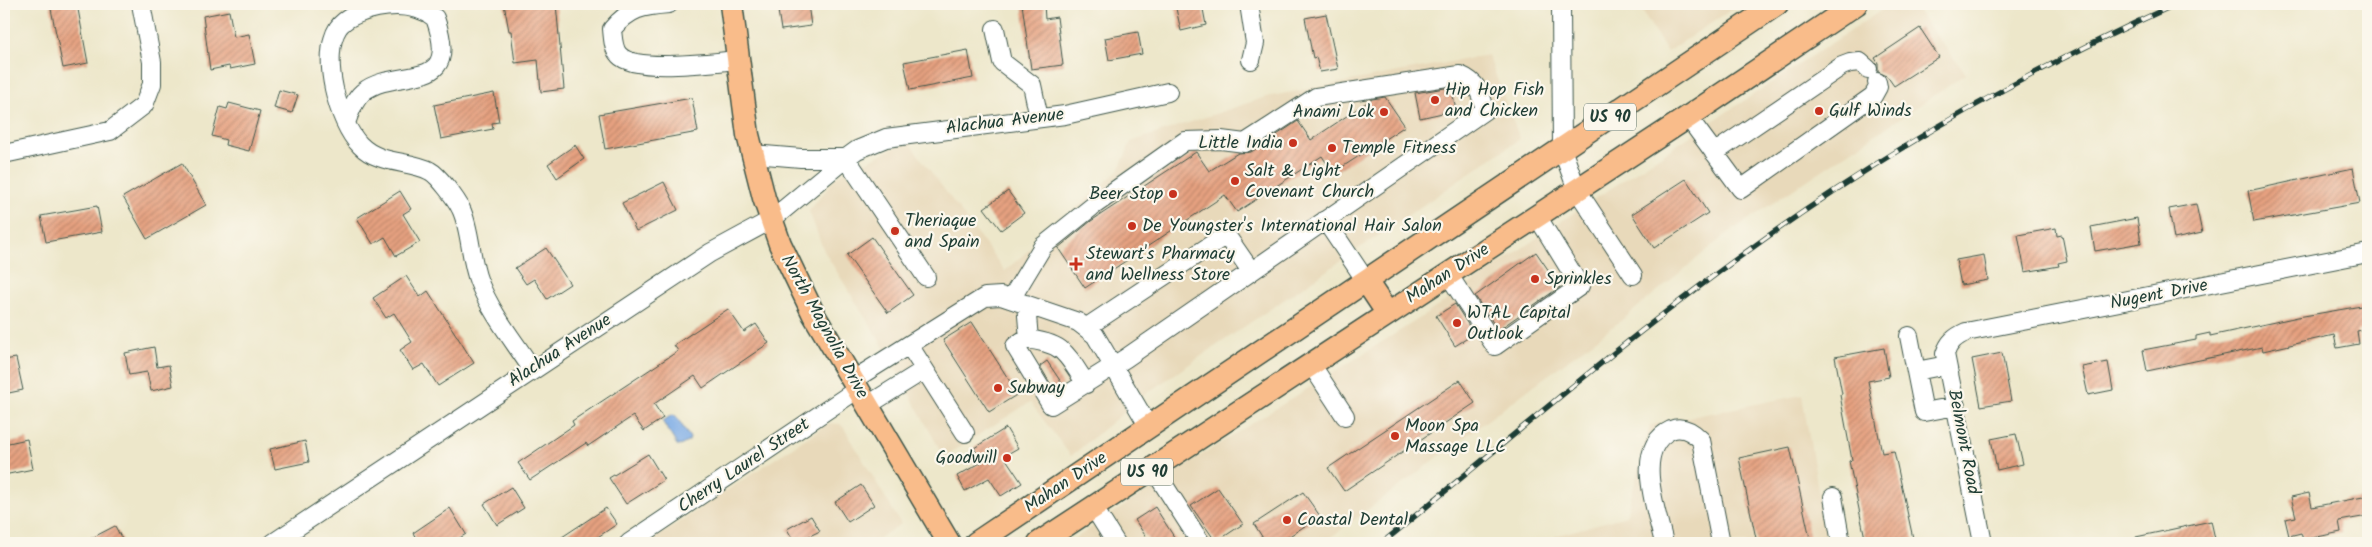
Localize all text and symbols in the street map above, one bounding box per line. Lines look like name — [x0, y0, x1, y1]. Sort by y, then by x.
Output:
place label: Hip Hop Fish and Chicken — [1445, 76, 1544, 126]
marker: Hip Hop Fish and Chicken — [1429, 94, 1441, 106]
place label: Gulf Winds — [1829, 97, 1912, 126]
place label: Anami Lok — [1293, 98, 1375, 127]
street label: Alachua Avenue — [944, 100, 1066, 144]
road number: US 90 — [1584, 104, 1636, 130]
marker: Gulf Winds — [1813, 105, 1825, 117]
marker: Anami Lok — [1378, 106, 1390, 118]
place label: Little India — [1198, 129, 1283, 158]
place label: Temple Fitness — [1342, 134, 1456, 163]
marker: Little India — [1287, 137, 1299, 149]
marker: Temple Fitness — [1326, 142, 1338, 154]
place label: Salt & Light Covenant Church — [1245, 157, 1374, 207]
marker: Salt & Light Covenant Church — [1229, 175, 1241, 187]
place label: Beer Stop — [1089, 180, 1163, 209]
marker: Beer Stop — [1167, 188, 1179, 200]
place label: Theriaque and Spain — [905, 207, 980, 257]
place label: De Youngster's International Hair Salon — [1142, 212, 1442, 241]
marker: De Youngster's International Hair Salon — [1126, 220, 1138, 232]
marker: Theriaque and Spain — [889, 225, 901, 237]
street label: Mahan Drive — [1400, 236, 1496, 312]
place label: Stewart's Pharmacy and Wellness Store — [1086, 240, 1235, 290]
street label: North Magnolia Drive — [772, 250, 876, 404]
marker: Stewart's Pharmacy and Wellness Store — [1070, 258, 1082, 270]
place label: Sprinkles — [1545, 265, 1612, 294]
street label: Nugent Drive — [2108, 271, 2210, 319]
marker: Sprinkles — [1529, 273, 1541, 285]
place label: WTAL Capital Outlook — [1467, 299, 1571, 349]
street label: Alachua Avenue — [502, 306, 618, 396]
marker: WTAL Capital Outlook — [1451, 317, 1463, 329]
place label: Subway — [1008, 374, 1065, 403]
marker: Subway — [992, 382, 1004, 394]
street label: Belmont Road — [1939, 387, 1988, 498]
street label: Cherry Laurel Street — [672, 410, 817, 521]
place label: Moon Spa Massage LLC — [1405, 412, 1506, 462]
marker: Moon Spa Massage LLC — [1389, 430, 1401, 442]
place label: Goodwill — [935, 444, 998, 473]
street label: Mahan Drive — [1018, 444, 1114, 522]
marker: Goodwill — [1001, 452, 1013, 464]
road number: US 90 — [1121, 458, 1173, 486]
place label: Coastal Dental — [1297, 506, 1409, 535]
marker: Coastal Dental — [1281, 514, 1293, 526]

